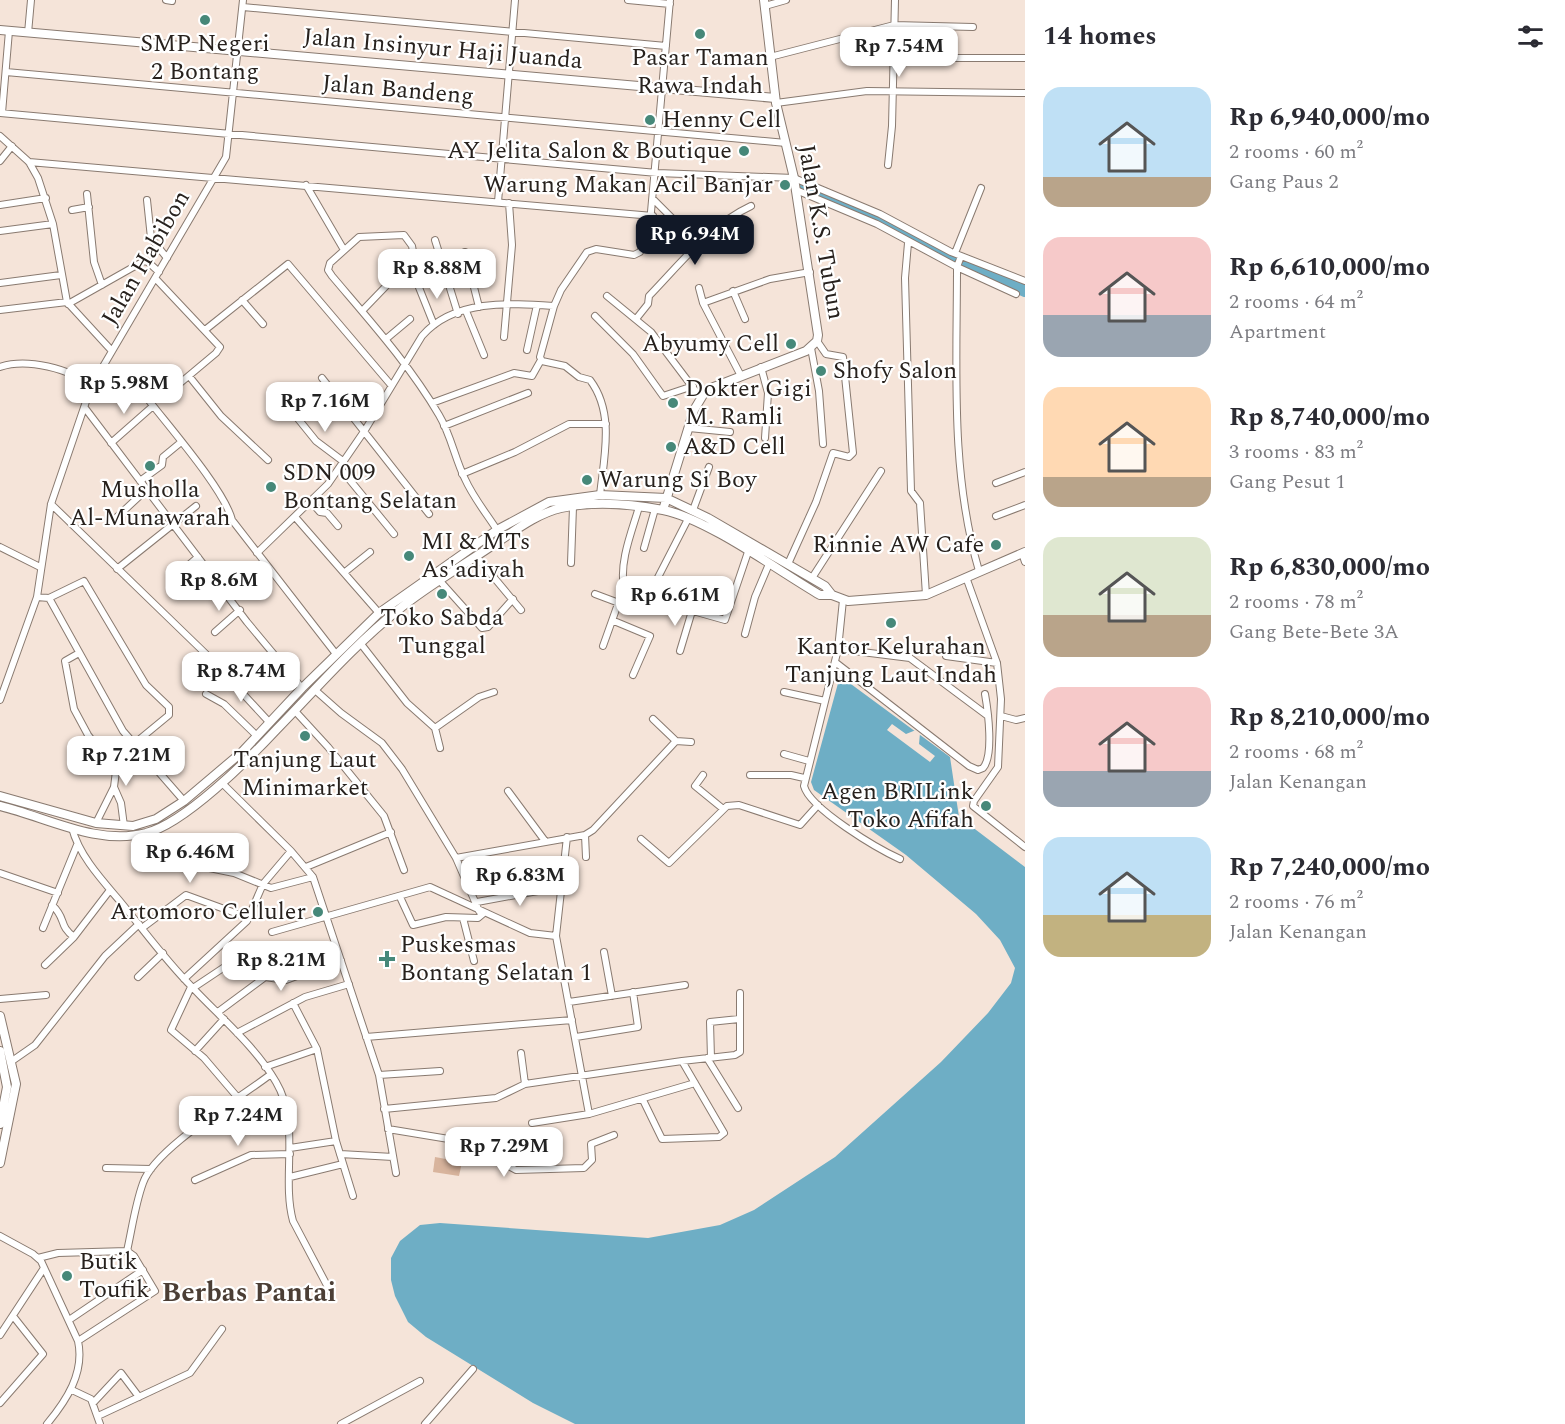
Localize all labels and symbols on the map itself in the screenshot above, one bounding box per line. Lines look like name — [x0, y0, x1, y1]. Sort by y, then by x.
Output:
marker: SMP Negeri 2 Bontang — [198, 13, 212, 27]
street label: Jalan Insinyur Haji Juanda — [302, 19, 584, 79]
place label: SMP Negeri 2 Bontang — [140, 26, 270, 90]
marker: Pasar Taman Rawa Indah — [693, 27, 707, 41]
pin: Rp 7.54M — [837, 27, 961, 78]
place label: Pasar Taman Rawa Indah — [631, 40, 769, 104]
street label: Jalan Bandeng — [320, 65, 476, 115]
place label: Henny Cell — [662, 102, 781, 138]
marker: Henny Cell — [643, 113, 657, 127]
place label: AY Jelita Salon & Boutique — [447, 133, 732, 169]
street label: Jalan K.S. Tubun — [788, 142, 854, 322]
marker: AY Jelita Salon & Boutique — [737, 144, 751, 158]
place label: Warung Makan Acil Banjar — [483, 167, 773, 203]
marker: Warung Makan Acil Banjar — [778, 178, 792, 192]
street label: Jalan Habibon — [93, 183, 199, 333]
pin: Rp 6.94M — [633, 215, 757, 266]
pin: Rp 8.88M — [375, 249, 499, 300]
place label: Abyumy Cell — [642, 326, 779, 362]
marker: Abyumy Cell — [784, 337, 798, 351]
place label: Shofy Salon — [833, 353, 957, 389]
pin: Rp 5.98M — [62, 364, 186, 415]
marker: Shofy Salon — [814, 364, 828, 378]
place label: Dokter Gigi M. Ramli — [685, 371, 812, 435]
pin: Rp 7.16M — [263, 382, 387, 433]
marker: Dokter Gigi M. Ramli — [666, 396, 680, 410]
place label: A&D Cell — [683, 429, 785, 465]
marker: A&D Cell — [664, 440, 678, 454]
place label: SDN 009 Bontang Selatan — [283, 455, 457, 519]
marker: Musholla Al-Munawarah — [143, 459, 157, 473]
place label: Warung Si Boy — [599, 462, 758, 498]
place label: Musholla Al-Munawarah — [69, 472, 231, 536]
marker: Warung Si Boy — [580, 473, 594, 487]
marker: SDN 009 Bontang Selatan — [264, 480, 278, 494]
place label: MI & MTs As'adiyah — [421, 524, 530, 588]
place label: Rinnie AW Cafe — [812, 527, 984, 563]
marker: Rinnie AW Cafe — [989, 538, 1003, 552]
marker: MI & MTs As'adiyah — [402, 549, 416, 563]
pin: Rp 8.6M — [164, 561, 274, 612]
pin: Rp 6.61M — [613, 576, 737, 627]
marker: Toko Sabda Tunggal — [435, 587, 449, 601]
place label: Toko Sabda Tunggal — [380, 600, 504, 664]
marker: Kantor Kelurahan Tanjung Laut Indah — [884, 616, 898, 630]
place label: Kantor Kelurahan Tanjung Laut Indah — [785, 629, 997, 693]
pin: Rp 8.74M — [179, 652, 303, 703]
marker: Tanjung Laut Minimarket — [298, 729, 312, 743]
pin: Rp 7.21M — [64, 736, 188, 787]
place label: Tanjung Laut Minimarket — [233, 742, 377, 806]
place label: Agen BRILink Toko Afifah — [821, 774, 974, 838]
marker: Agen BRILink Toko Afifah — [979, 799, 993, 813]
pin: Rp 6.46M — [128, 833, 252, 884]
pin: Rp 6.83M — [458, 856, 582, 907]
place label: Artomoro Celluler — [110, 894, 306, 930]
marker: Artomoro Celluler — [311, 905, 325, 919]
place label: Puskesmas Bontang Selatan 1 — [400, 927, 592, 991]
pin: Rp 8.21M — [219, 941, 343, 992]
marker: Puskesmas Bontang Selatan 1 — [378, 950, 396, 968]
pin: Rp 7.24M — [176, 1096, 300, 1147]
pin: Rp 7.29M — [442, 1127, 566, 1178]
place label: Butik Toufik — [79, 1244, 150, 1308]
marker: Butik Toufik — [60, 1269, 74, 1283]
district label: Berbas Pantai — [162, 1272, 336, 1314]

